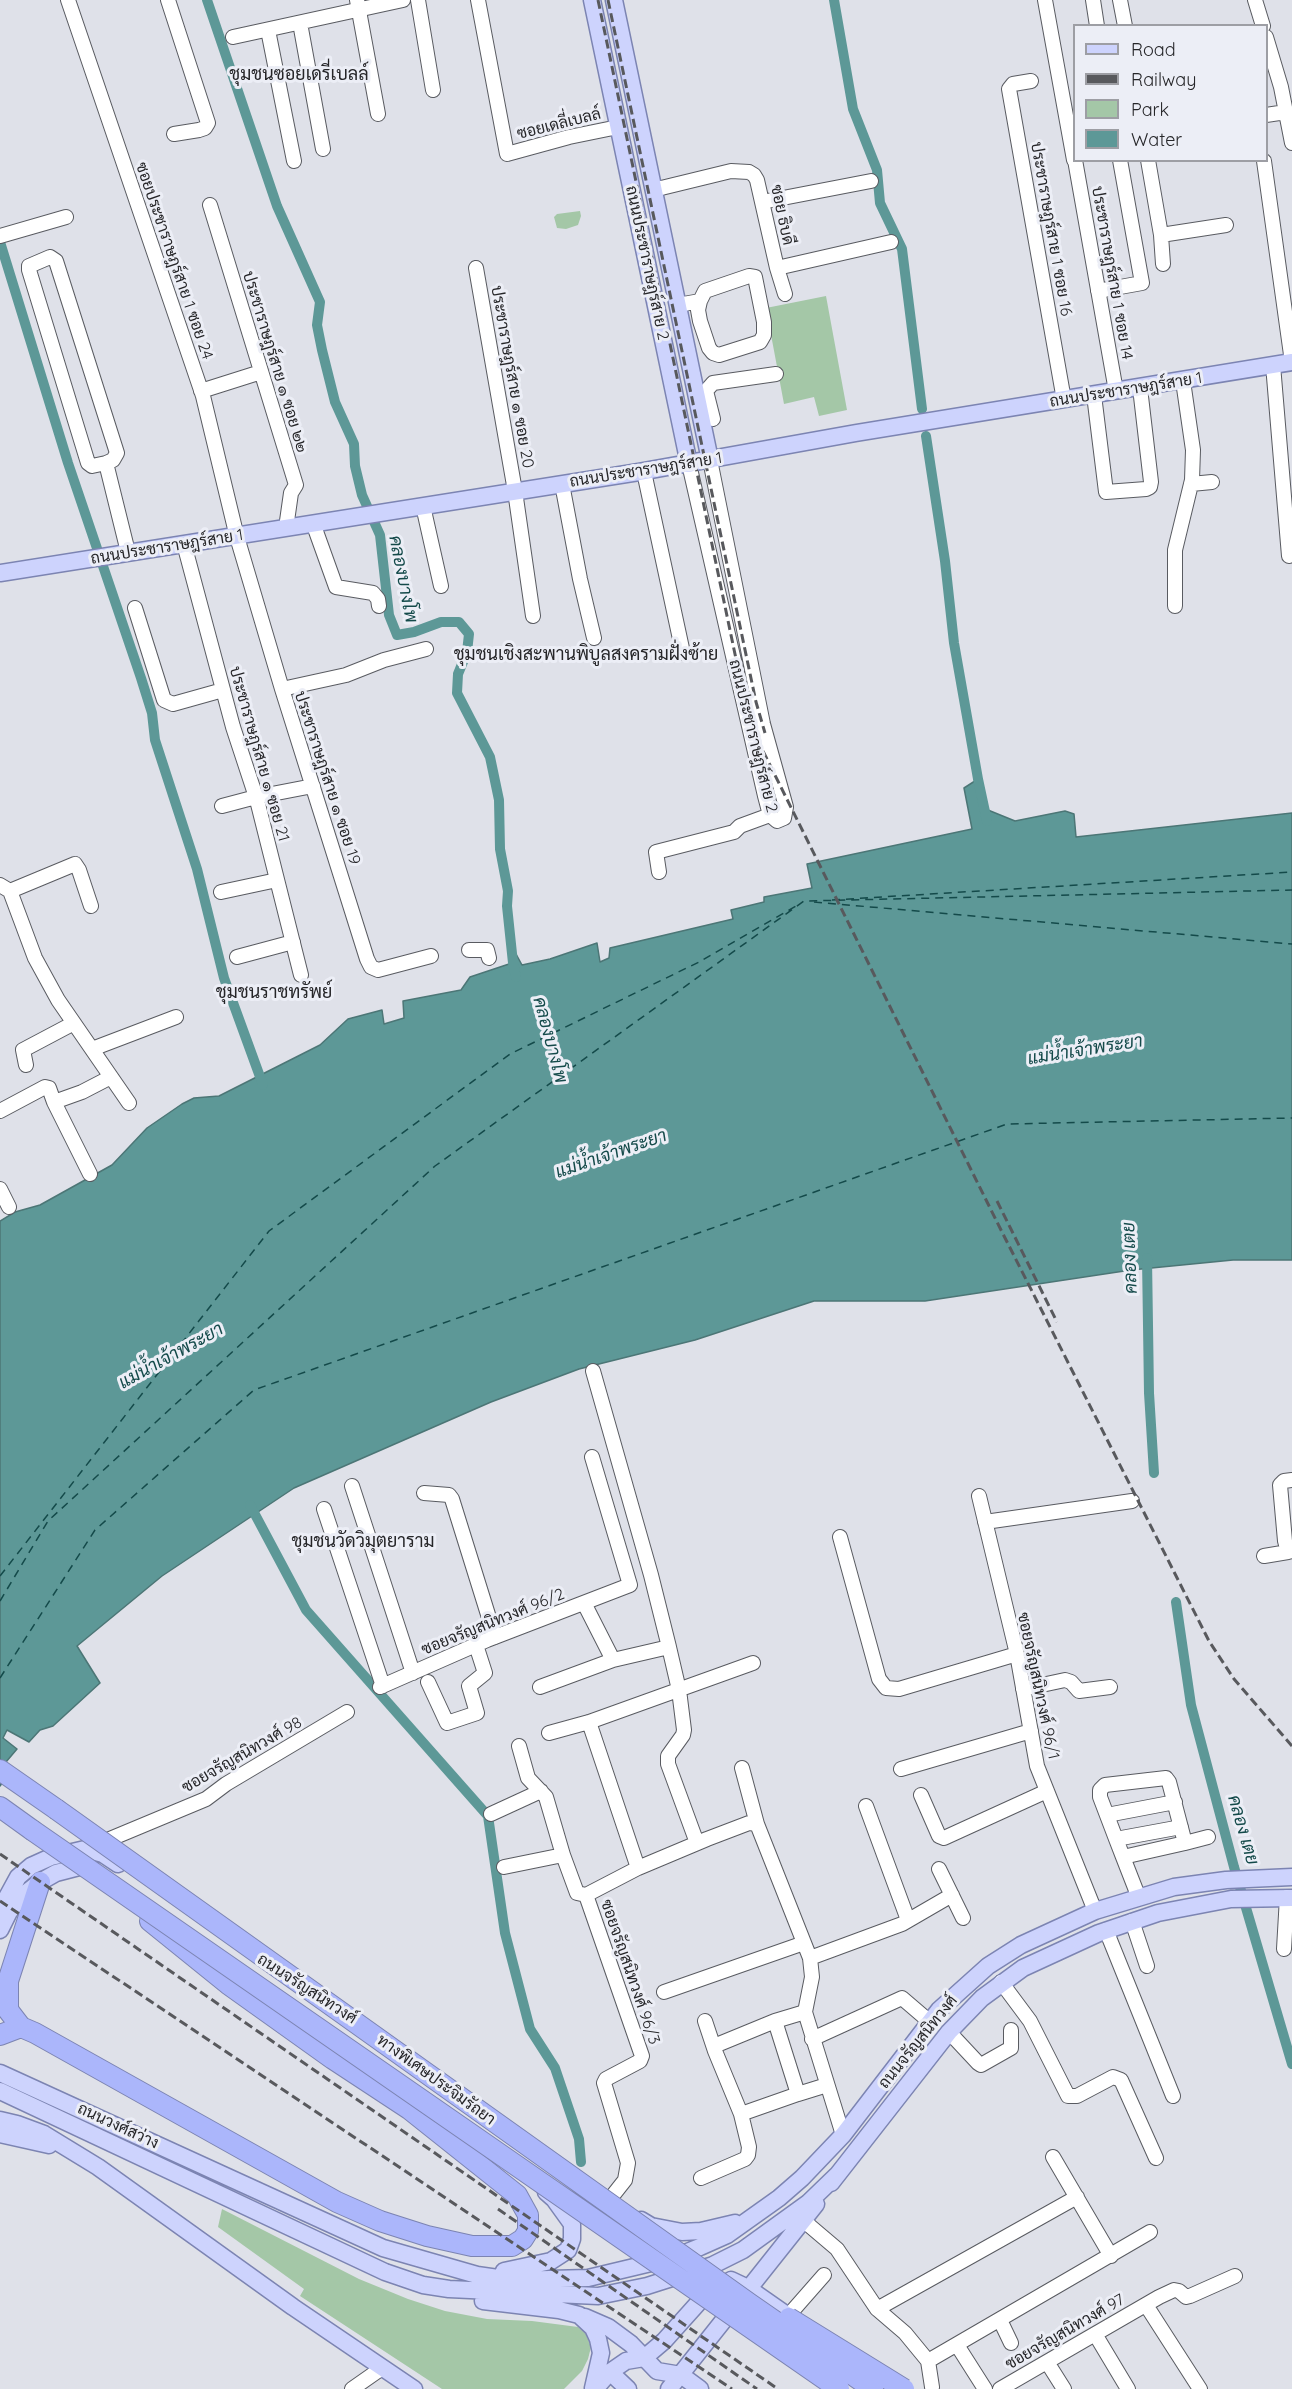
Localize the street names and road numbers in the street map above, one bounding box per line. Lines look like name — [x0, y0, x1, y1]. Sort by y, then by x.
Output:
street label: ซอยเดลี่เบลล์ — [515, 104, 603, 144]
street label: ประชาราษฎร์สาย 1 ซอย 16 — [1026, 141, 1076, 317]
street label: ซอยประชาราษฎร์สาย 1 ซอย 24 — [131, 160, 217, 362]
street label: ซอย ธิบดี — [766, 183, 798, 247]
street label: ถนนประชาราษฎร์สาย 2 — [621, 184, 673, 342]
street label: ประชาราษฎร์สาย 1 ซอย 14 — [1087, 185, 1137, 361]
street label: ประชาราษฎร์สาย ๑ ซอย ๒๒ — [238, 269, 312, 455]
street label: ประชาราษฎร์สาย ๑ ซอย 20 — [486, 284, 538, 470]
street label: ถนนประชาราษฎร์สาย 1 — [1048, 368, 1204, 412]
street label: ถนนประชาราษฎร์สาย 1 — [568, 448, 724, 492]
street label: ถนนประชาราษฎร์สาย 1 — [89, 525, 245, 569]
street label: ถนนประชาราษฎร์สาย 2 — [725, 657, 781, 815]
street label: ประชาราษฎร์สาย ๑ ซอย 21 — [225, 664, 293, 844]
street label: ประชาราษฎร์สาย ๑ ซอย 19 — [290, 689, 364, 867]
street label: ซอยจรัญสนิทวงศ์ 96/2 — [419, 1585, 567, 1659]
street label: ซอยจรัญสนิทวงศ์ 96/1 — [1013, 1611, 1063, 1761]
street label: ซอยจรัญสนิทวงศ์ 98 — [179, 1713, 305, 1797]
street label: ซอยจรัญสนิทวงศ์ 96/3 — [596, 1897, 664, 2047]
street label: ถนนจรัญสนิทวงศ์ — [254, 1950, 360, 2028]
street label: ถนนจรัญสนิทวงศ์ — [874, 1991, 962, 2093]
street label: ทางพิเศษประจิมรัถยา — [373, 2031, 499, 2129]
street label: ถนนวงศ์สว่าง — [74, 2099, 162, 2153]
street label: ซอยจรัญสนิทวงศ์ 97 — [1002, 2290, 1128, 2374]

